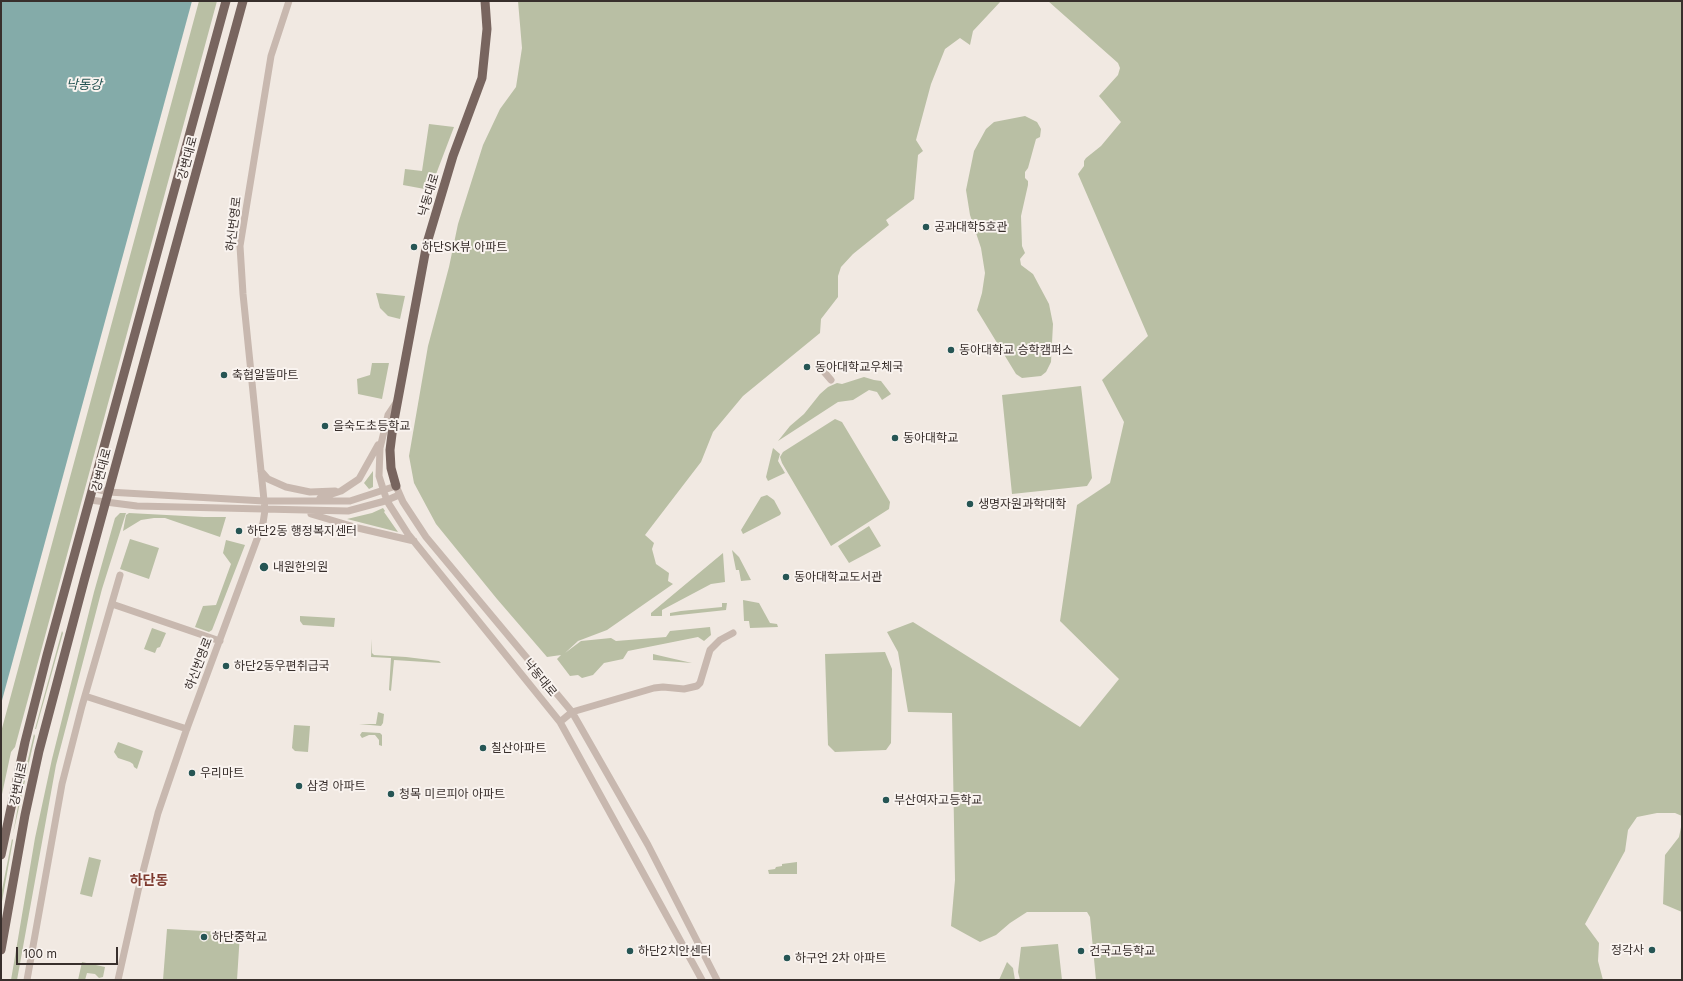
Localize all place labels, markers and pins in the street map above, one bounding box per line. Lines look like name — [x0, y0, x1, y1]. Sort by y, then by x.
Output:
place label: 공과대학5호관 — [934, 220, 1008, 234]
marker: 공과대학5호관 — [921, 222, 931, 232]
place label: 하단SK뷰 아파트 — [422, 240, 507, 254]
marker: 하단SK뷰 아파트 — [409, 242, 419, 252]
place label: 동아대학교 승학캠퍼스 — [959, 343, 1073, 357]
marker: 동아대학교 승학캠퍼스 — [946, 345, 956, 355]
place label: 동아대학교우체국 — [815, 360, 903, 374]
marker: 동아대학교우체국 — [802, 362, 812, 372]
place label: 축협알뜰마트 — [232, 368, 298, 382]
marker: 축협알뜰마트 — [219, 370, 229, 380]
place label: 을숙도초등학교 — [333, 419, 410, 433]
marker: 을숙도초등학교 — [320, 421, 330, 431]
place label: 동아대학교 — [903, 431, 958, 445]
marker: 동아대학교 — [890, 433, 900, 443]
place label: 생명자원과학대학 — [978, 497, 1066, 511]
marker: 생명자원과학대학 — [965, 499, 975, 509]
place label: 하단2동 행정복지센터 — [247, 524, 357, 538]
marker: 하단2동 행정복지센터 — [234, 526, 244, 536]
place label: 내원한의원 — [273, 560, 328, 574]
marker: 내원한의원 — [258, 561, 270, 573]
place label: 동아대학교도서관 — [794, 570, 882, 584]
marker: 동아대학교도서관 — [781, 572, 791, 582]
place label: 하단2동우편취급국 — [234, 659, 330, 673]
marker: 하단2동우편취급국 — [221, 661, 231, 671]
place label: 칠산아파트 — [491, 741, 546, 755]
marker: 칠산아파트 — [478, 743, 488, 753]
place label: 우리마트 — [200, 766, 244, 780]
marker: 우리마트 — [187, 768, 197, 778]
place label: 삼경 아파트 — [307, 779, 366, 793]
marker: 삼경 아파트 — [294, 781, 304, 791]
place label: 청목 미르피아 아파트 — [399, 787, 505, 801]
marker: 청목 미르피아 아파트 — [386, 789, 396, 799]
place label: 부산여자고등학교 — [894, 793, 982, 807]
marker: 부산여자고등학교 — [881, 795, 891, 805]
place label: 하단중학교 — [212, 930, 267, 944]
marker: 하단중학교 — [199, 932, 209, 942]
place label: 정각사 — [1611, 943, 1644, 957]
place label: 하단2치안센터 — [638, 944, 712, 958]
place label: 건국고등학교 — [1089, 944, 1155, 958]
marker: 정각사 — [1647, 945, 1657, 955]
marker: 하단2치안센터 — [625, 946, 635, 956]
marker: 건국고등학교 — [1076, 946, 1086, 956]
place label: 하구언 2차 아파트 — [795, 951, 886, 965]
marker: 하구언 2차 아파트 — [782, 953, 792, 963]

